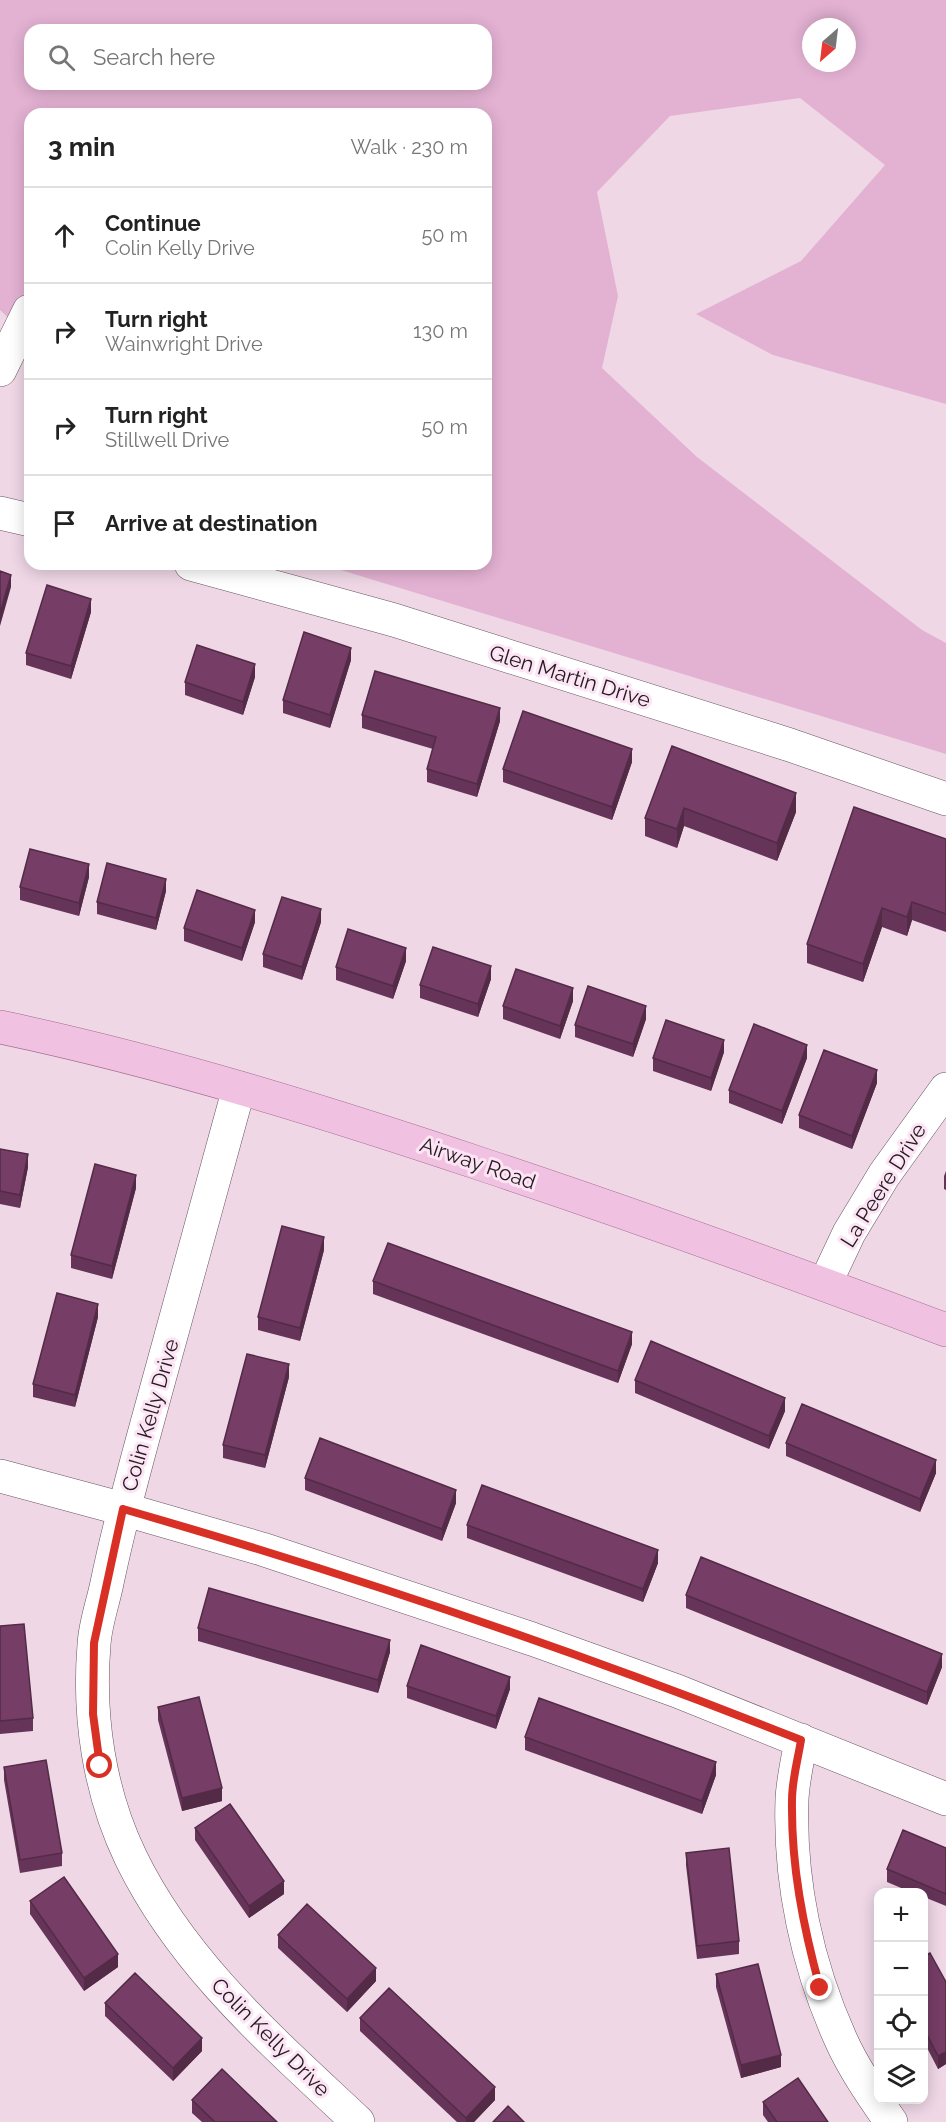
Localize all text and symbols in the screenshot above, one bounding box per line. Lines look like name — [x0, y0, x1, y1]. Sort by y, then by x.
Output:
north arrow — [802, 18, 856, 72]
search box — [24, 24, 492, 90]
icon: search — [45, 41, 78, 74]
text: Search here — [93, 44, 215, 70]
text: 3 min — [48, 132, 115, 162]
text: Walk · 230 m — [350, 135, 468, 159]
text: Continue — [105, 210, 201, 236]
icon: ahead — [48, 219, 81, 252]
text: 50 m — [421, 223, 468, 247]
text: Colin Kelly Drive — [105, 236, 255, 260]
text: Turn right — [105, 306, 208, 332]
icon: right — [48, 315, 81, 348]
text: 130 m — [413, 319, 468, 343]
text: Wainwright Drive — [105, 332, 263, 356]
text: Turn right — [105, 402, 208, 428]
icon: right — [48, 411, 81, 444]
text: 50 m — [421, 415, 468, 439]
text: Stillwell Drive — [105, 428, 229, 452]
icon: arrive — [48, 507, 81, 540]
text: Arrive at destination — [105, 510, 318, 536]
street label: Glen Martin Drive — [486, 640, 654, 712]
street label: La Peere Drive — [835, 1118, 931, 1252]
street label: Airway Road — [417, 1132, 539, 1194]
street label: Colin Kelly Drive — [116, 1336, 184, 1494]
route start — [86, 1752, 112, 1778]
map controls — [874, 1888, 928, 2104]
button: + — [874, 1888, 928, 1942]
button: − — [874, 1942, 928, 1996]
street label: Colin Kelly Drive — [207, 1973, 335, 2101]
route end — [806, 1974, 832, 2000]
button: locate — [874, 1996, 928, 2050]
button: layers — [874, 2050, 928, 2104]

